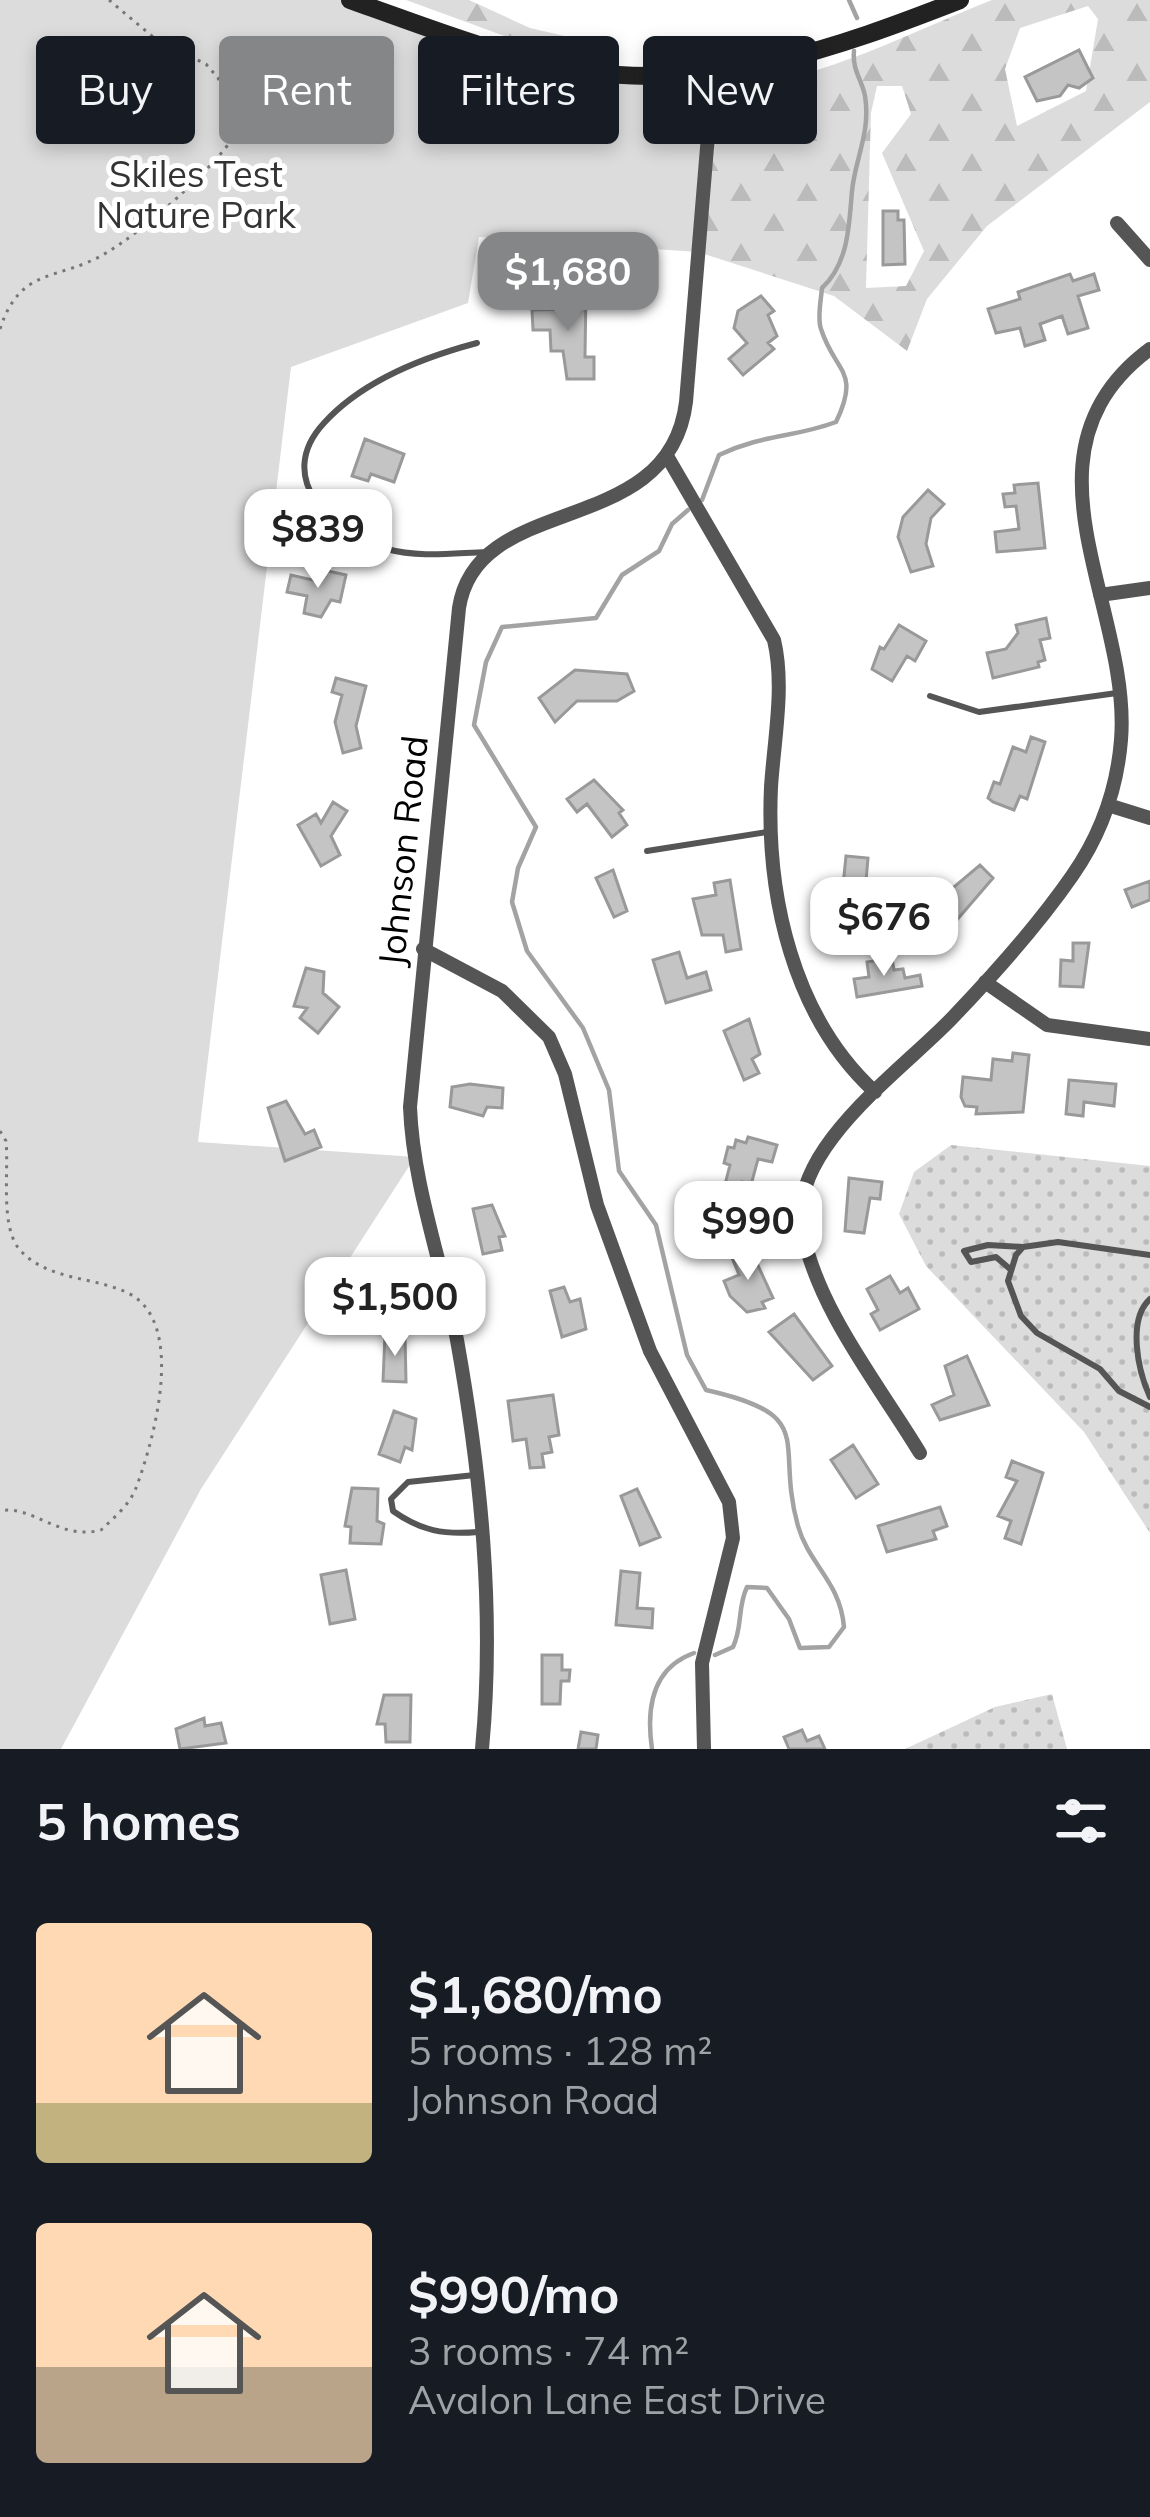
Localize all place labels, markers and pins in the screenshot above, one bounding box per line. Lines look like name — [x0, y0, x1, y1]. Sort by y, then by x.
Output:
pin: $1,680 — [470, 232, 666, 334]
pin: $839 — [247, 489, 389, 591]
pin: $676 — [813, 877, 955, 979]
pin: $990 — [677, 1181, 819, 1283]
pin: $1,500 — [297, 1257, 493, 1359]

